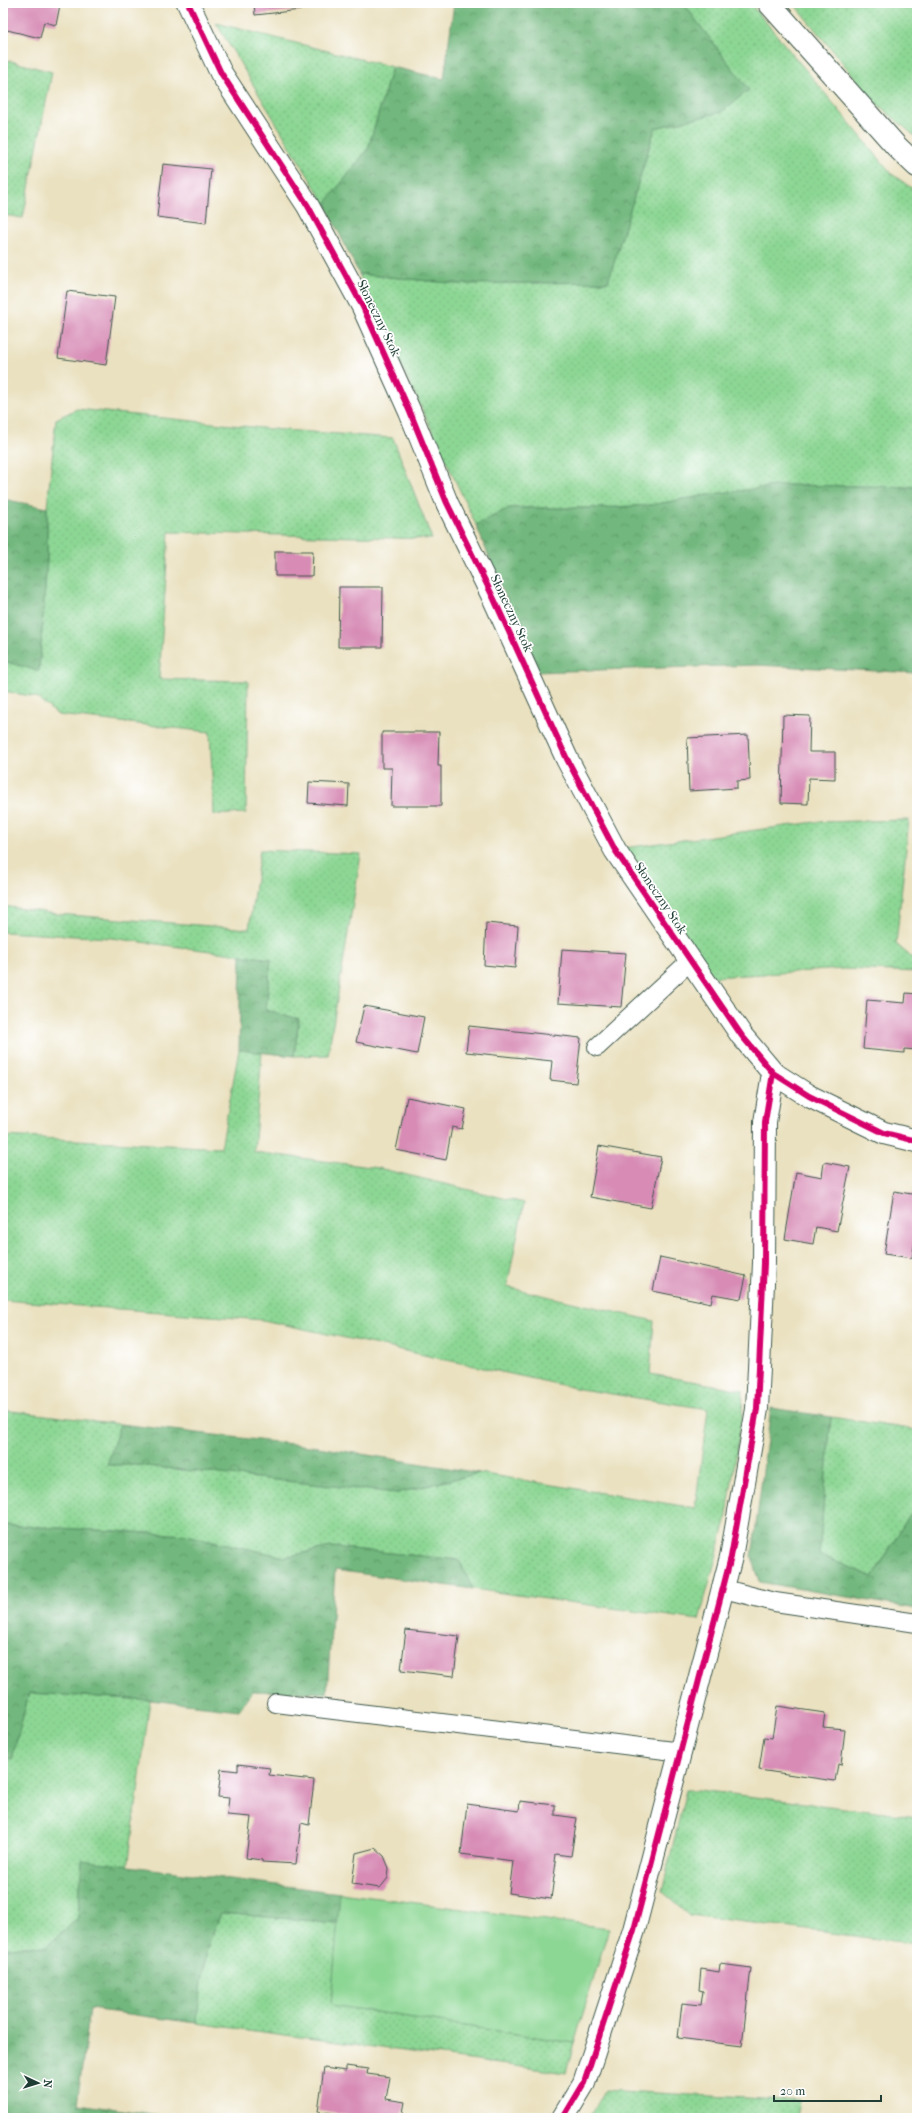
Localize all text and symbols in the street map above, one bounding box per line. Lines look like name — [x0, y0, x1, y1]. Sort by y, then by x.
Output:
street label: Słoneczny Stok — [354, 277, 404, 359]
street label: Słoneczny Stok — [488, 572, 537, 654]
street label: Słoneczny Stok — [631, 859, 691, 937]
north arrow — [18, 2063, 58, 2103]
scale bar — [774, 2077, 881, 2103]
text: N — [41, 2079, 54, 2089]
text: 20 m — [780, 2084, 805, 2098]

